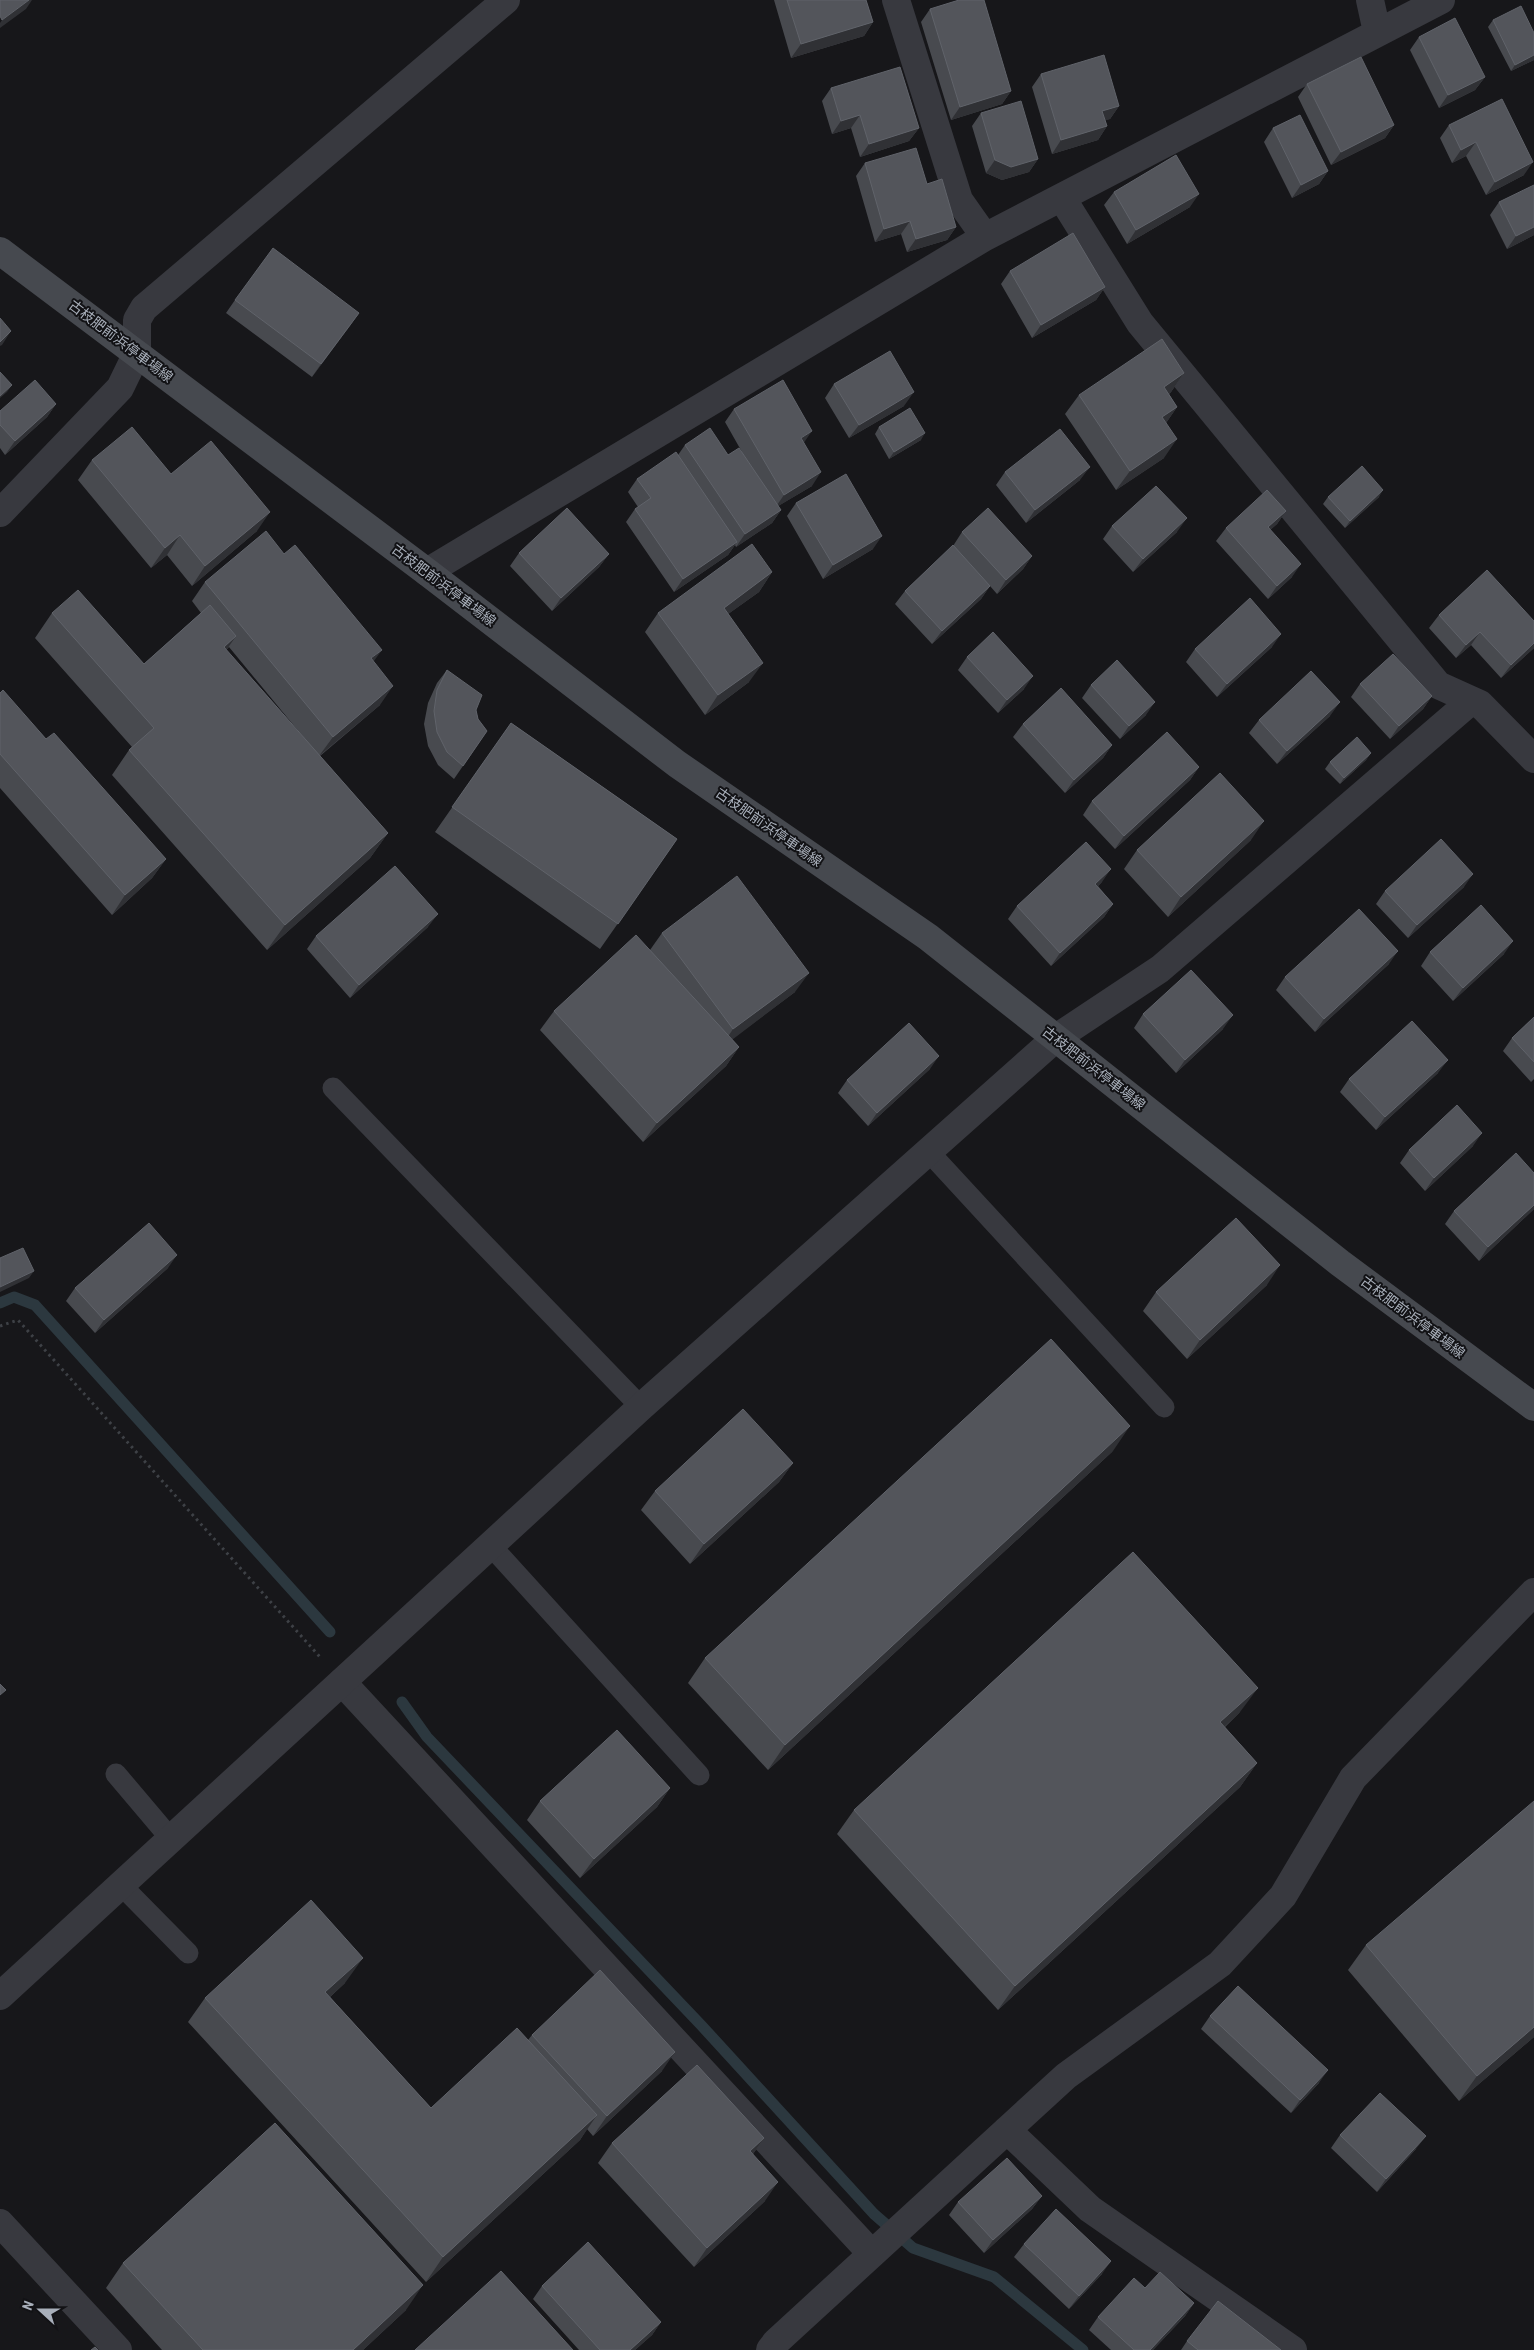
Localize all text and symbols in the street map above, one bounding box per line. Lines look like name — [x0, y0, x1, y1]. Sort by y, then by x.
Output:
street label: 古枝肥前浜停車場線 — [66, 297, 176, 385]
street label: 古枝肥前浜停車場線 — [389, 541, 499, 629]
street label: 古枝肥前浜停車場線 — [713, 784, 825, 870]
street label: 古枝肥前浜停車場線 — [1039, 1023, 1149, 1113]
street label: 古枝肥前浜停車場線 — [1358, 1273, 1468, 1361]
north arrow — [15, 2285, 65, 2335]
text: N — [19, 2298, 37, 2312]

